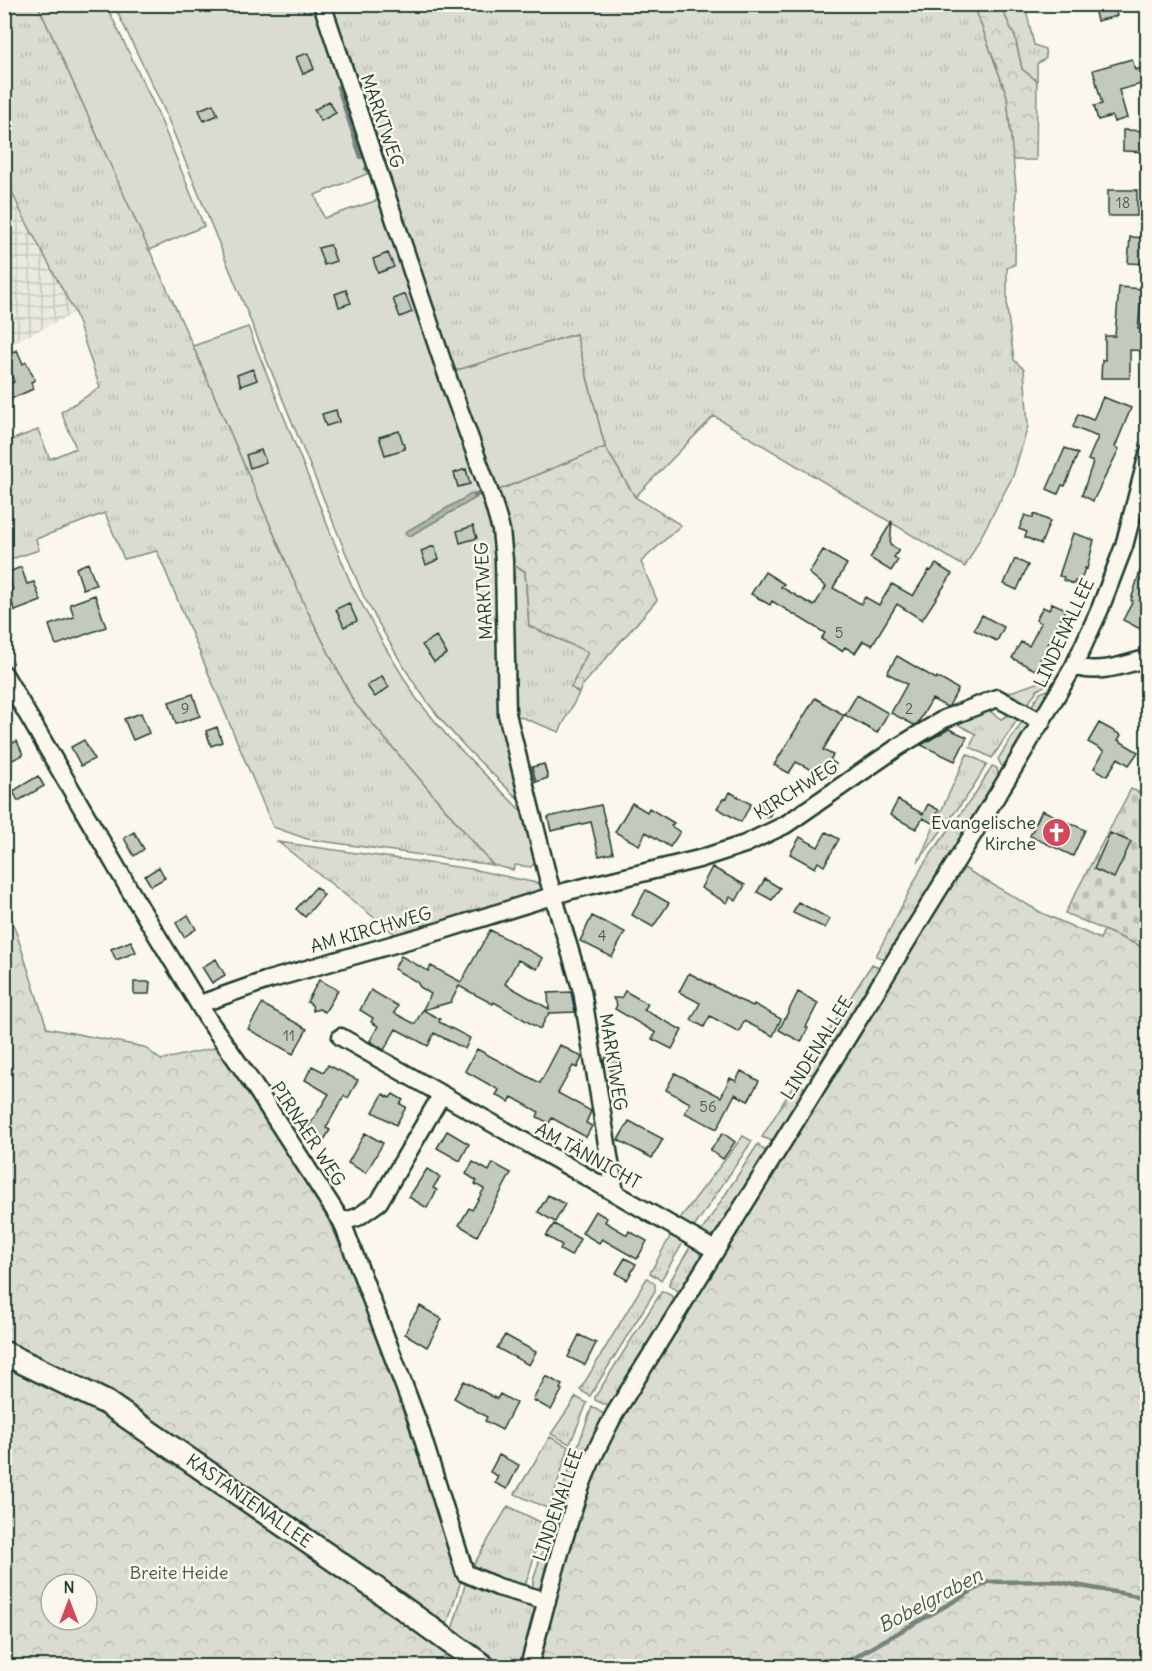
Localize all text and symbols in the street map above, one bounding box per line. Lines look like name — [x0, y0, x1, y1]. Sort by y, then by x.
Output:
street label: MARKTWEG — [356, 71, 409, 171]
house number: 18 — [1116, 193, 1130, 212]
street label: MARKTWEG — [469, 542, 498, 640]
street label: LINDENALLEE — [1028, 574, 1099, 691]
house number: 5 — [835, 623, 843, 642]
house number: 9 — [181, 699, 189, 718]
house number: 2 — [905, 699, 913, 718]
street label: KIRCHWEG — [750, 755, 842, 824]
place label: Evangelische Kirche — [931, 811, 1036, 855]
church icon: Evangelische Kirche — [1041, 817, 1073, 849]
street label: AM KIRCHWEG — [308, 901, 434, 958]
house number: 4 — [598, 926, 607, 945]
street label: LINDENALLEE — [776, 992, 858, 1104]
street label: MARKTWEG — [594, 1012, 633, 1112]
house number: 11 — [283, 1026, 295, 1045]
street label: PIRNAER WEG — [266, 1077, 351, 1190]
house number: 56 — [699, 1097, 717, 1116]
street label: AM TÄNNICHT — [531, 1117, 645, 1194]
street label: LINDENALLEE — [527, 1445, 588, 1564]
street label: KASTANIENALLEE — [182, 1449, 317, 1553]
park label: Breite Heide — [130, 1561, 228, 1584]
water label: Bobelgraben — [873, 1561, 987, 1637]
north arrow — [39, 1572, 99, 1632]
text: N — [63, 1577, 75, 1597]

